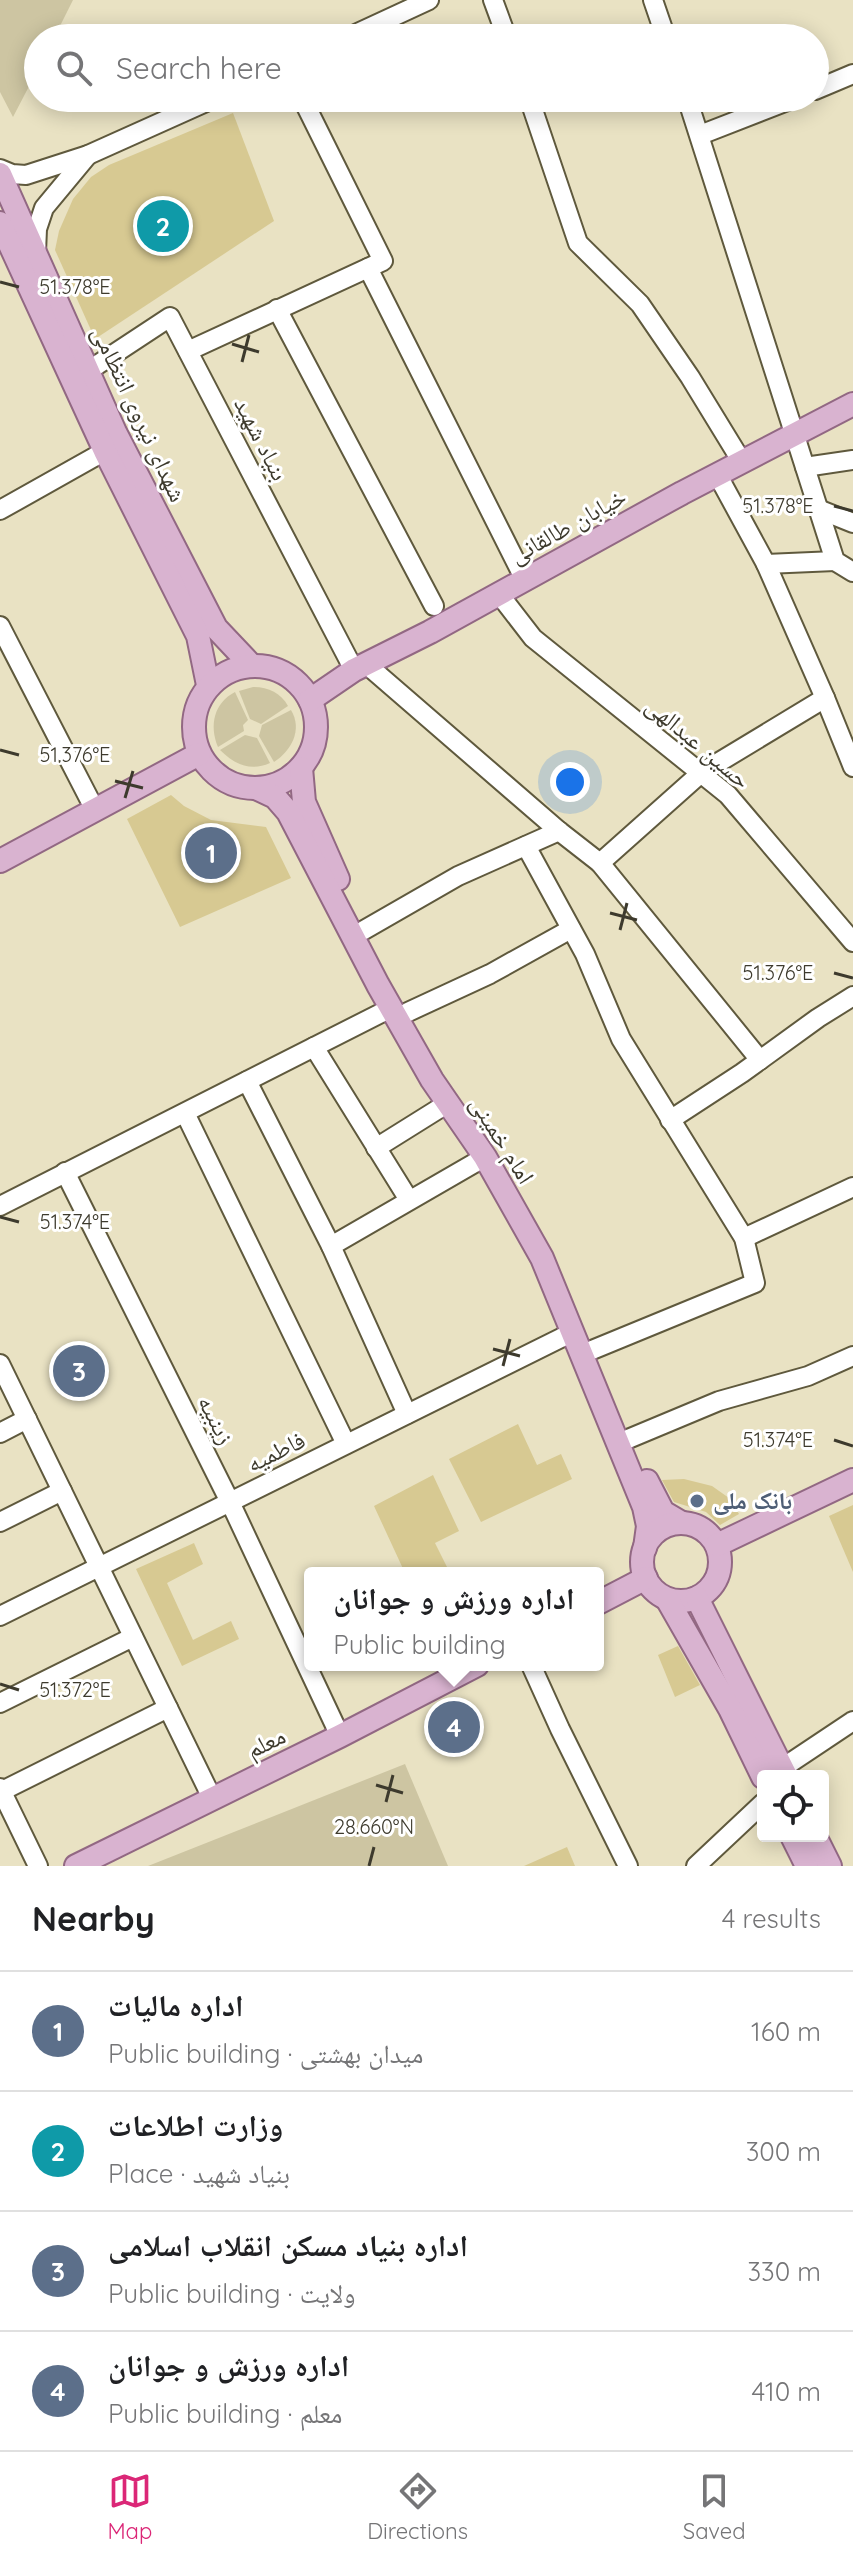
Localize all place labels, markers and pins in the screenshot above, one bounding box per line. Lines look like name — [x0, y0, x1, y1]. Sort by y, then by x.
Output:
pin: 2 — [137, 196, 189, 256]
pin: 1 — [185, 823, 237, 883]
pin: 3 — [53, 1341, 105, 1401]
place label: بانک ملی — [713, 1485, 792, 1515]
marker: بانک ملی — [688, 1492, 706, 1510]
pin: 4 — [428, 1697, 480, 1757]

